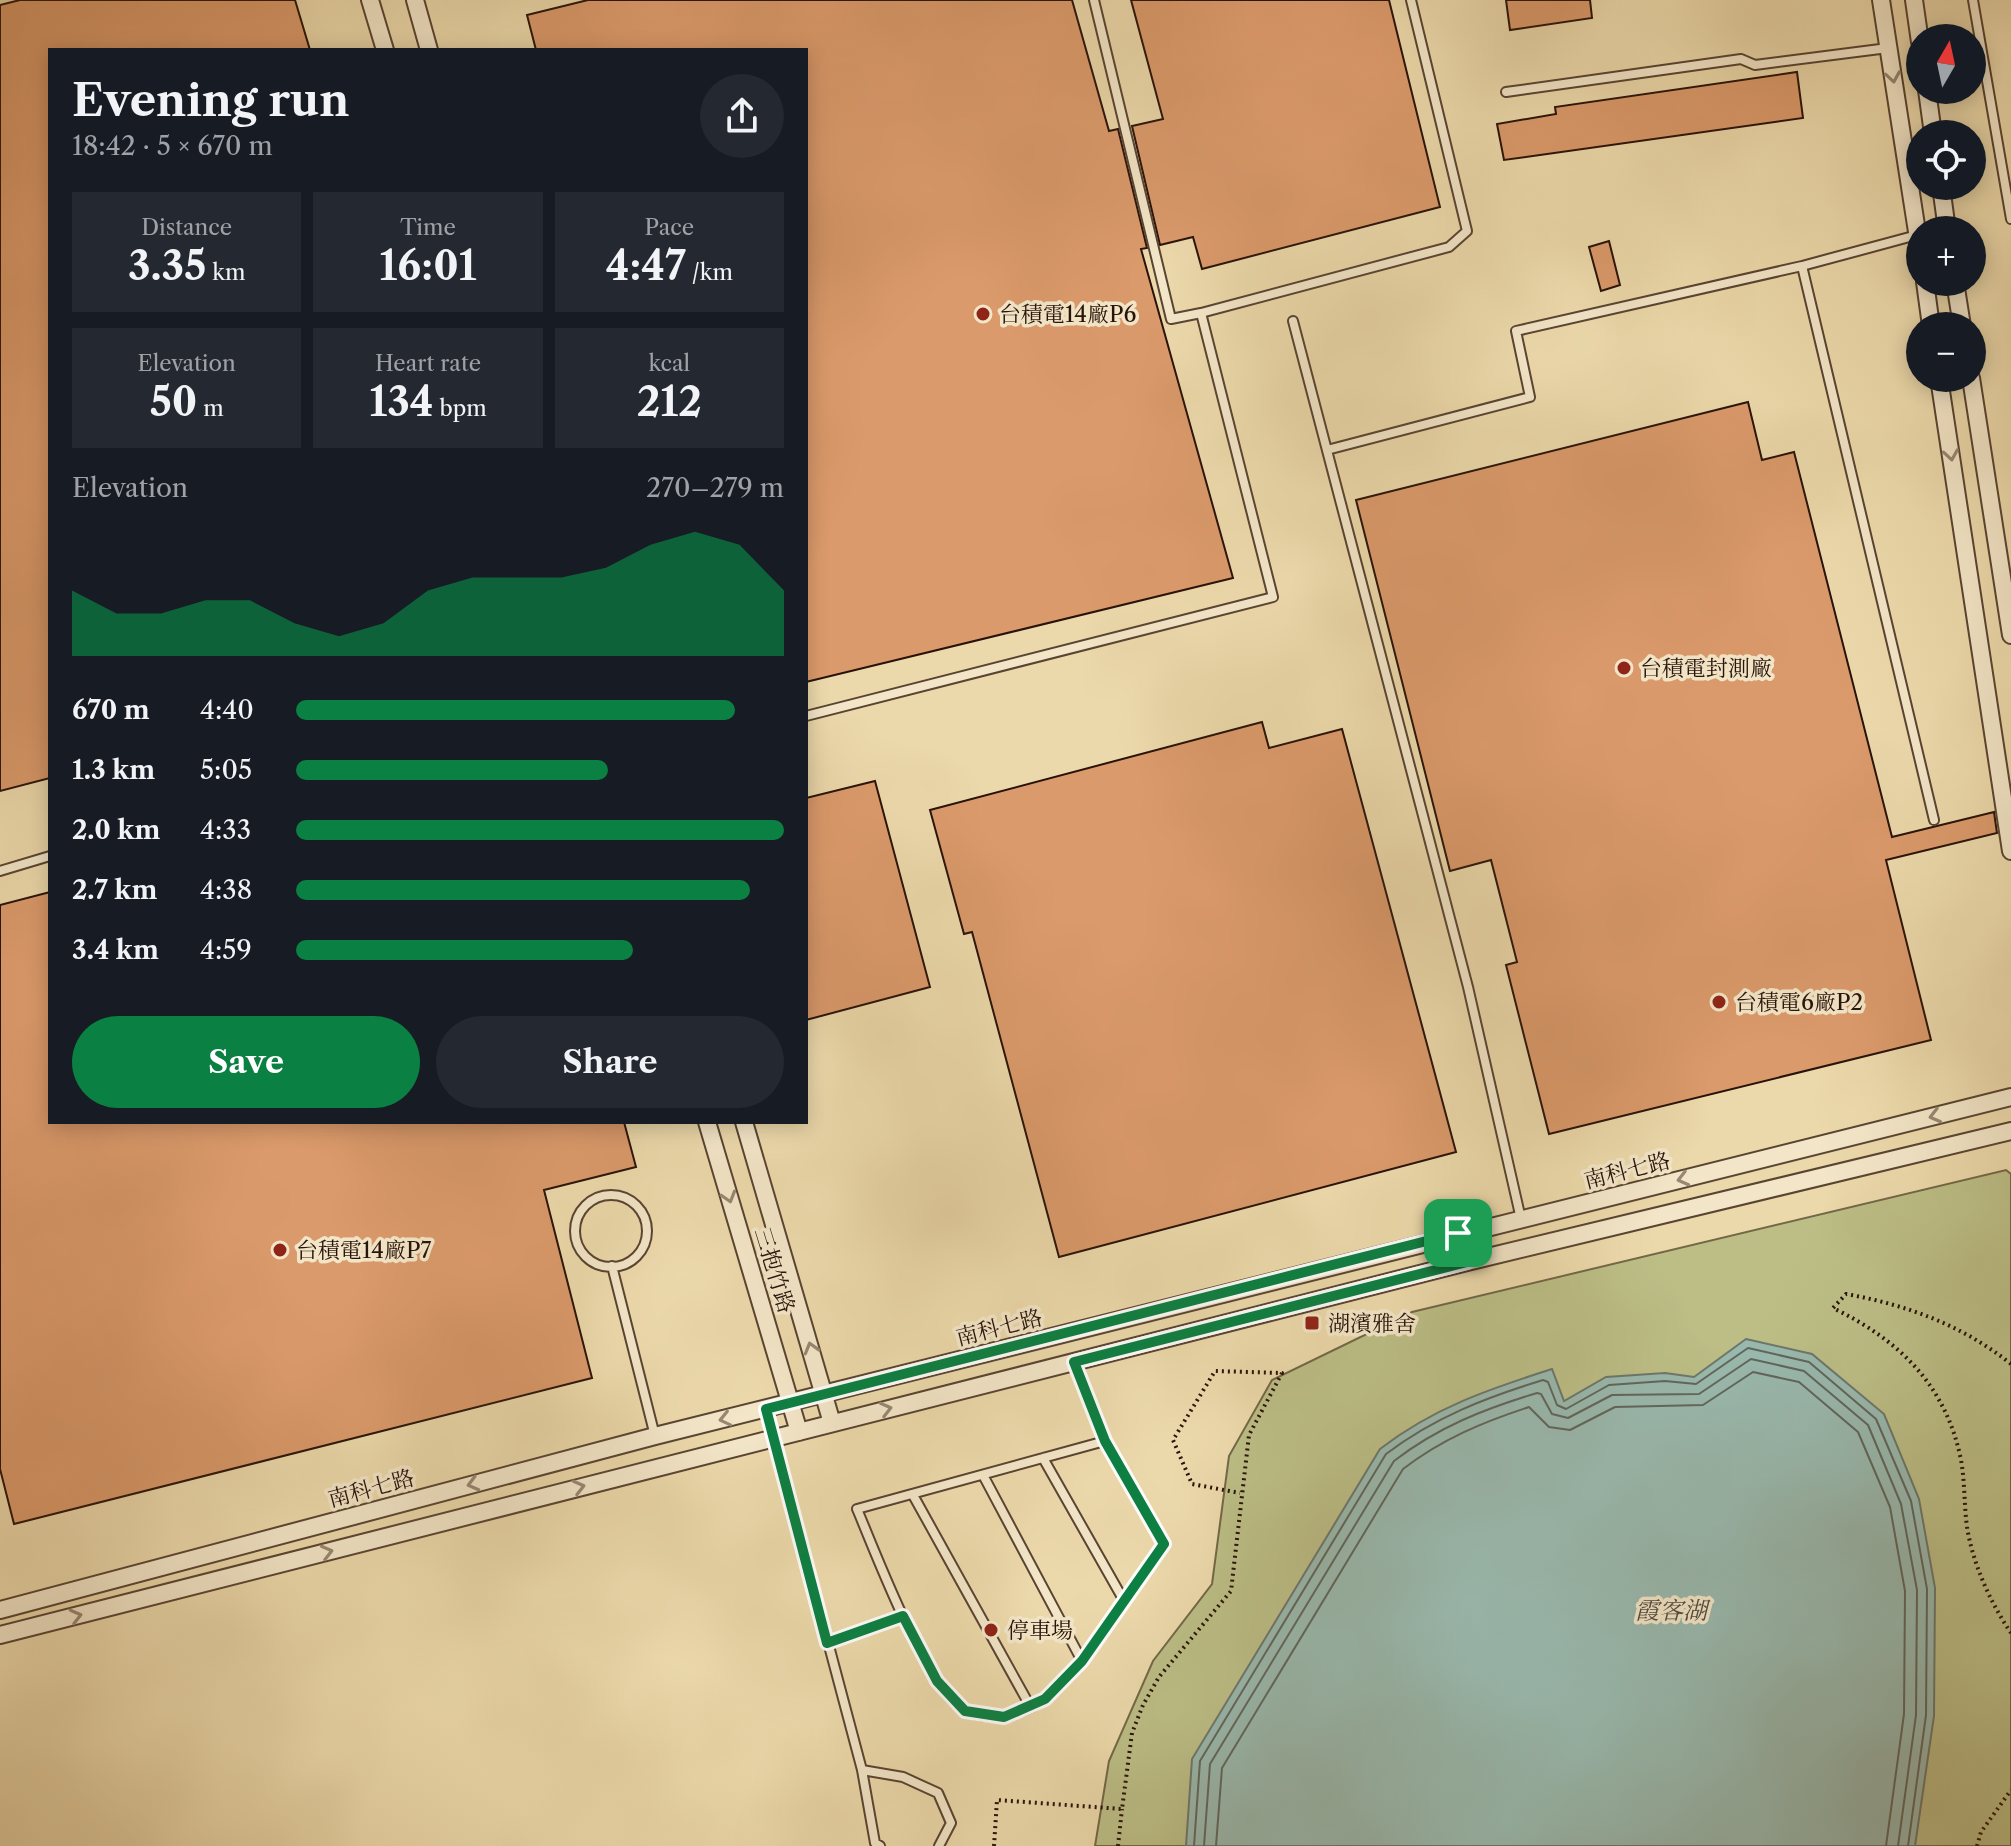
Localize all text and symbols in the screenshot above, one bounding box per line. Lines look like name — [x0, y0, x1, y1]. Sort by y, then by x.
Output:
north arrow — [1906, 24, 1986, 104]
map controls — [1906, 24, 1986, 392]
one-way arrow — [1884, 70, 1901, 84]
text: Evening run — [72, 73, 349, 127]
button: share — [700, 74, 784, 158]
button: locate — [1906, 120, 1986, 200]
text: 18:42 · 5 × 670 m — [72, 130, 273, 162]
text: Distance — [141, 214, 232, 241]
text: Time — [400, 214, 456, 241]
text: Pace — [644, 214, 694, 241]
button: + — [1906, 216, 1986, 296]
text: 3.35 — [128, 241, 206, 290]
text: 16:01 — [379, 241, 477, 290]
text: 4:47 — [606, 241, 686, 290]
text: km — [206, 259, 245, 286]
text: /km — [686, 259, 733, 286]
place label: 台積電14廠P6 — [999, 301, 1136, 328]
marker: 台積電14廠P6 — [974, 305, 992, 323]
button: − — [1906, 312, 1986, 392]
text: Elevation — [138, 350, 236, 377]
text: Heart rate — [375, 350, 481, 377]
text: kcal — [649, 350, 690, 377]
text: 50 — [150, 377, 197, 426]
text: 134 — [369, 377, 434, 426]
text: 212 — [637, 377, 702, 426]
text: m — [197, 395, 224, 422]
text: bpm — [434, 395, 487, 422]
one-way arrow — [1942, 448, 1959, 462]
text: Elevation — [72, 472, 188, 504]
text: 270–279 m — [646, 472, 784, 504]
place label: 台積電封測廠 — [1640, 655, 1772, 682]
marker: 台積電封測廠 — [1615, 659, 1633, 677]
text: 670 m — [72, 694, 150, 726]
text: 4:40 — [200, 694, 254, 726]
text: 1.3 km — [72, 754, 155, 786]
text: 5:05 — [200, 754, 252, 786]
text: 2.0 km — [72, 814, 160, 846]
text: 4:33 — [200, 814, 251, 846]
text: 2.7 km — [72, 874, 157, 906]
text: 4:38 — [200, 874, 252, 906]
text: 3.4 km — [72, 934, 159, 966]
text: 4:59 — [200, 934, 252, 966]
place label: 台積電6廠P2 — [1735, 989, 1863, 1016]
marker: 台積電6廠P2 — [1710, 993, 1728, 1011]
button: Save — [72, 1016, 420, 1108]
button: Share — [436, 1016, 784, 1108]
one-way arrow — [1929, 1106, 1943, 1123]
street label: 南科七路 — [1581, 1147, 1673, 1194]
one-way arrow — [1677, 1169, 1690, 1186]
one-way arrow — [720, 1189, 736, 1203]
pin — [1424, 1199, 1492, 1267]
icon: arrive — [1436, 1211, 1480, 1255]
street label: 三抱竹路 — [749, 1224, 800, 1316]
place label: 台積電14廠P7 — [296, 1237, 431, 1264]
marker: 台積電14廠P7 — [271, 1241, 289, 1259]
street label: 南科七路 — [953, 1304, 1045, 1351]
place label: 湖濱雅舍 — [1328, 1310, 1416, 1337]
marker: 湖濱雅舍 — [1303, 1314, 1321, 1332]
one-way arrow — [804, 1341, 820, 1355]
one-way arrow — [878, 1402, 892, 1419]
one-way arrow — [718, 1410, 732, 1427]
street label: 南科七路 — [325, 1464, 417, 1513]
one-way arrow — [467, 1475, 481, 1491]
one-way arrow — [572, 1480, 586, 1497]
one-way arrow — [320, 1544, 334, 1561]
water label: 霞客湖 — [1635, 1596, 1711, 1625]
one-way arrow — [68, 1608, 82, 1625]
place label: 停車場 — [1007, 1617, 1073, 1644]
marker: 停車場 — [982, 1621, 1000, 1639]

